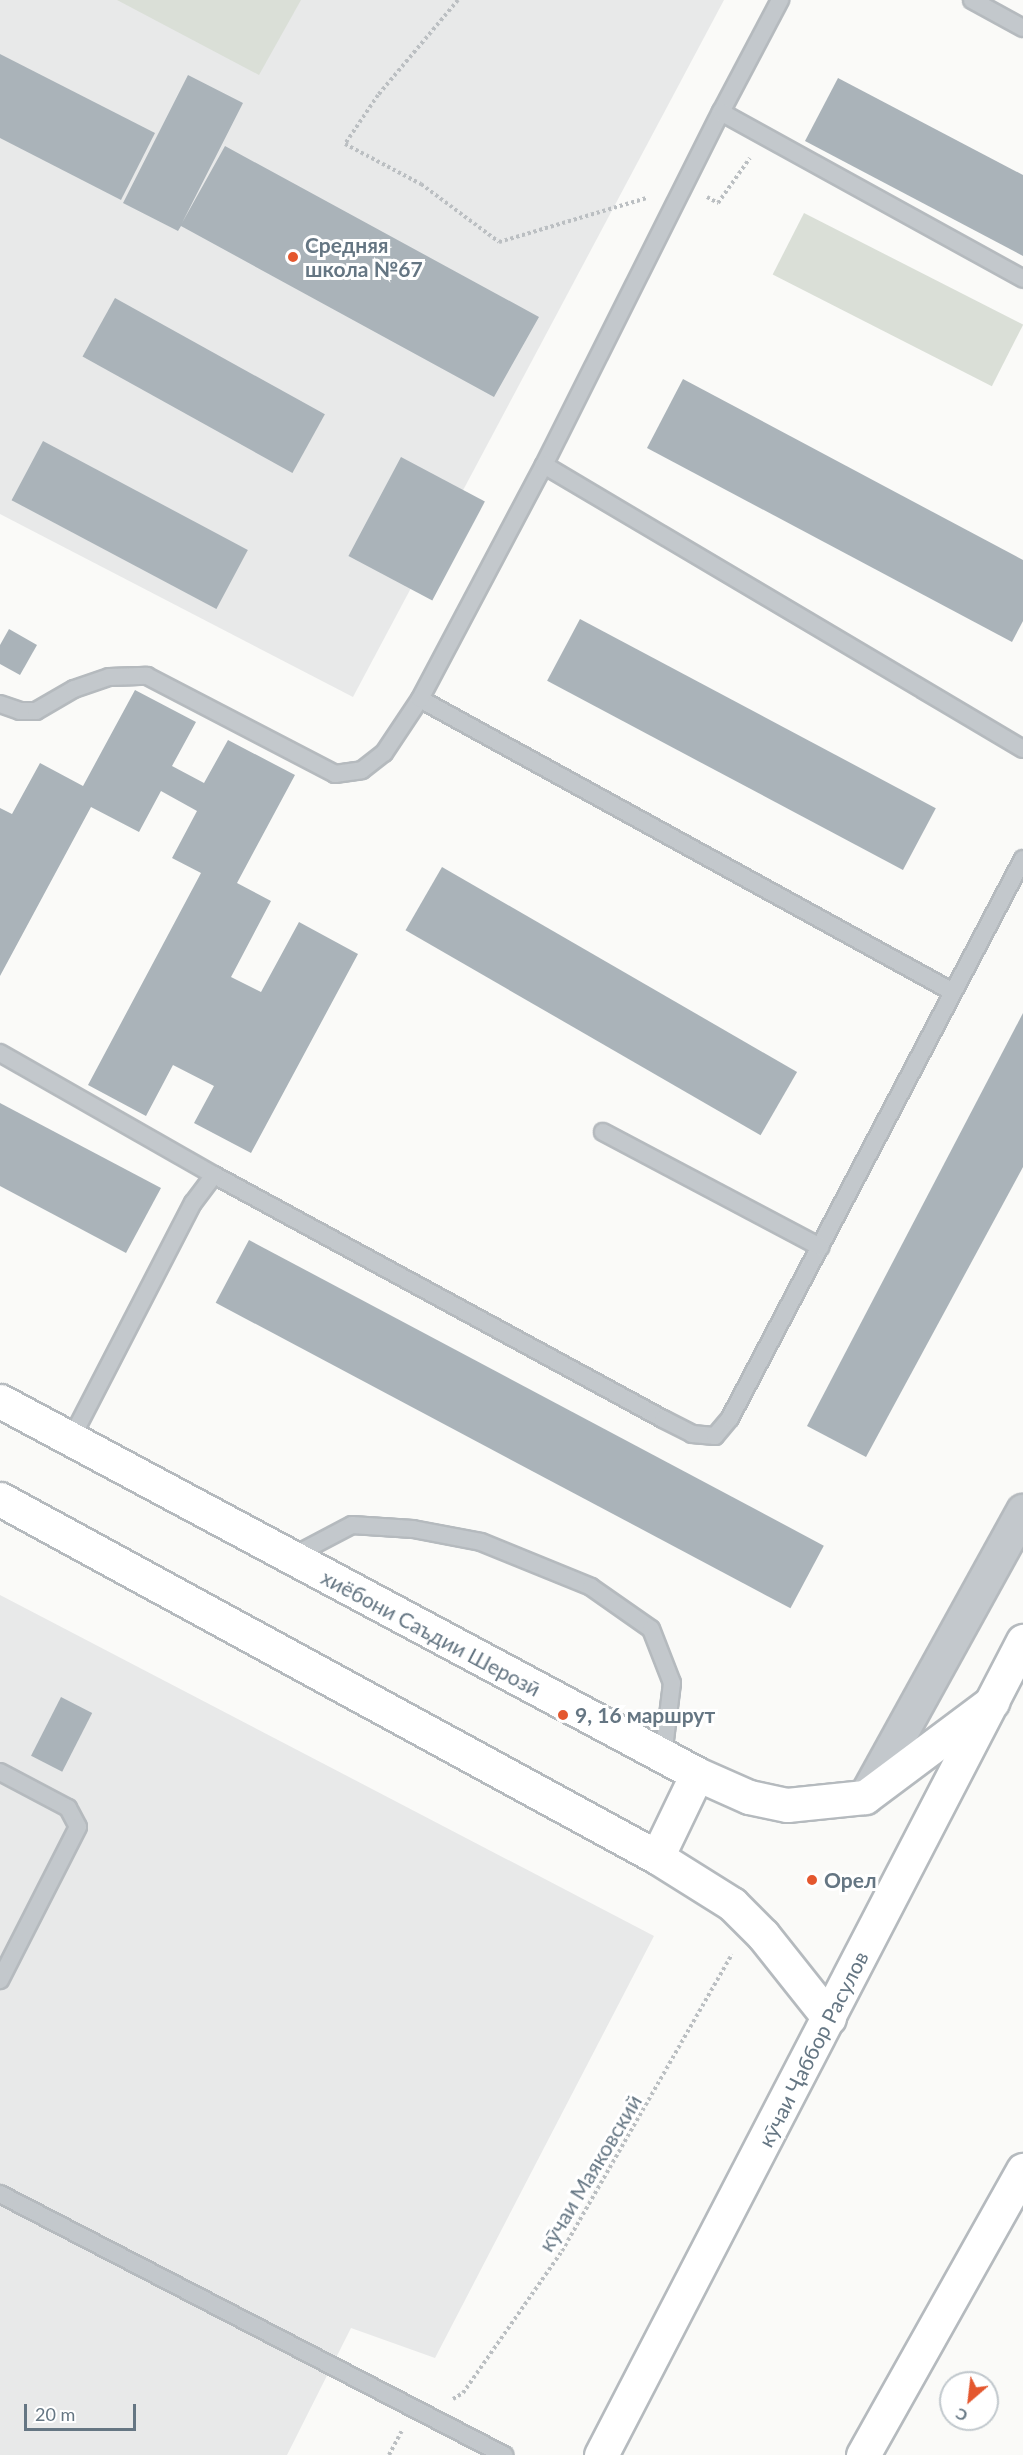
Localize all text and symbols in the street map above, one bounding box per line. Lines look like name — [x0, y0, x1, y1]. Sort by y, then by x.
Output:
place label: Средняя школа №67 — [305, 232, 423, 282]
marker: Средняя школа №67 — [286, 250, 300, 264]
street label: хиёбони Саъдии Шерозӣ — [317, 1564, 545, 1702]
place label: 9, 16 маршрут — [575, 1702, 715, 1728]
marker: 9, 16 маршрут — [556, 1708, 570, 1722]
place label: Орел — [824, 1867, 876, 1893]
marker: Орел — [805, 1873, 819, 1887]
street label: кӯчаи Ҷаббор Расулов — [753, 1947, 873, 2151]
street label: кӯчаи Маяковский — [533, 2090, 647, 2256]
north arrow — [939, 2371, 999, 2431]
scale bar — [27, 2392, 140, 2430]
text: 20 m — [35, 2403, 75, 2425]
text: С — [952, 2405, 970, 2426]

